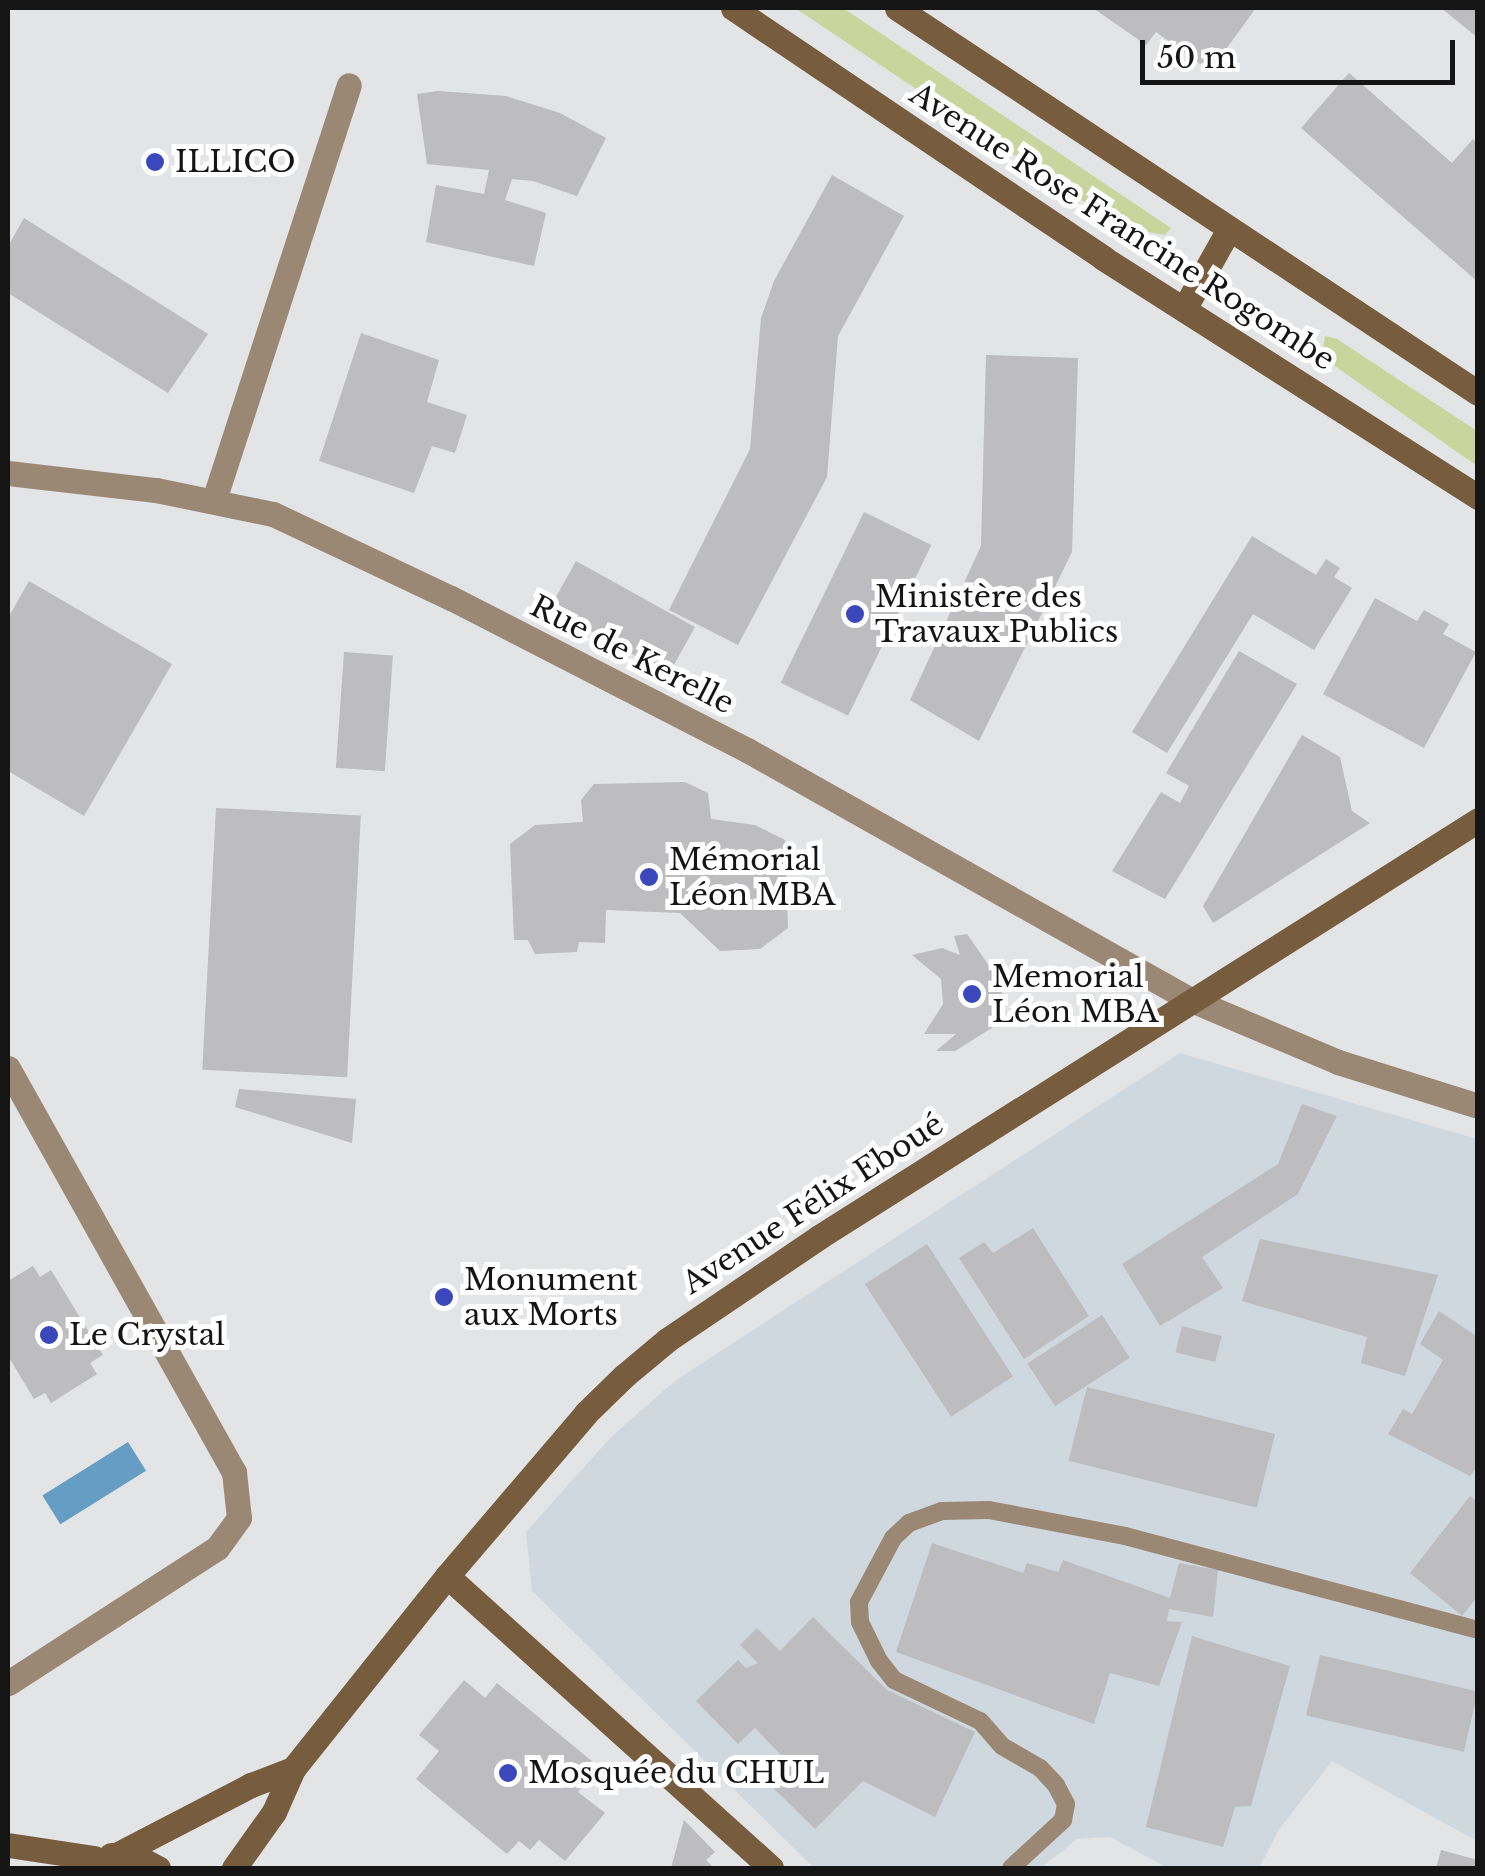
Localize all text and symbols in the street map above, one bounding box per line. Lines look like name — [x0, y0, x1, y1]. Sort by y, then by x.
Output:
scale bar — [1145, 20, 1460, 82]
text: 50 m — [1157, 39, 1236, 76]
street label: Avenue Rose Francine Rogombe — [903, 76, 1341, 378]
place label: ILLICO — [175, 144, 296, 180]
marker: ILLICO — [144, 151, 166, 173]
place label: Ministère des Travaux Publics — [875, 579, 1119, 650]
street label: Rue de Kerelle — [524, 588, 740, 722]
marker: Ministère des Travaux Publics — [844, 603, 866, 625]
place label: Mémorial Léon MBA — [669, 842, 835, 912]
marker: Mémorial Léon MBA — [638, 866, 660, 888]
place label: Memorial Léon MBA — [992, 959, 1158, 1030]
marker: Memorial Léon MBA — [961, 983, 983, 1005]
street label: Avenue Félix Eboué — [676, 1106, 950, 1302]
place label: Monument aux Morts — [464, 1262, 638, 1332]
marker: Monument aux Morts — [433, 1286, 455, 1308]
place label: Le Crystal — [69, 1317, 225, 1353]
marker: Le Crystal — [38, 1324, 60, 1346]
place label: Mosquée du CHUL — [528, 1755, 824, 1791]
marker: Mosquée du CHUL — [497, 1762, 519, 1784]

